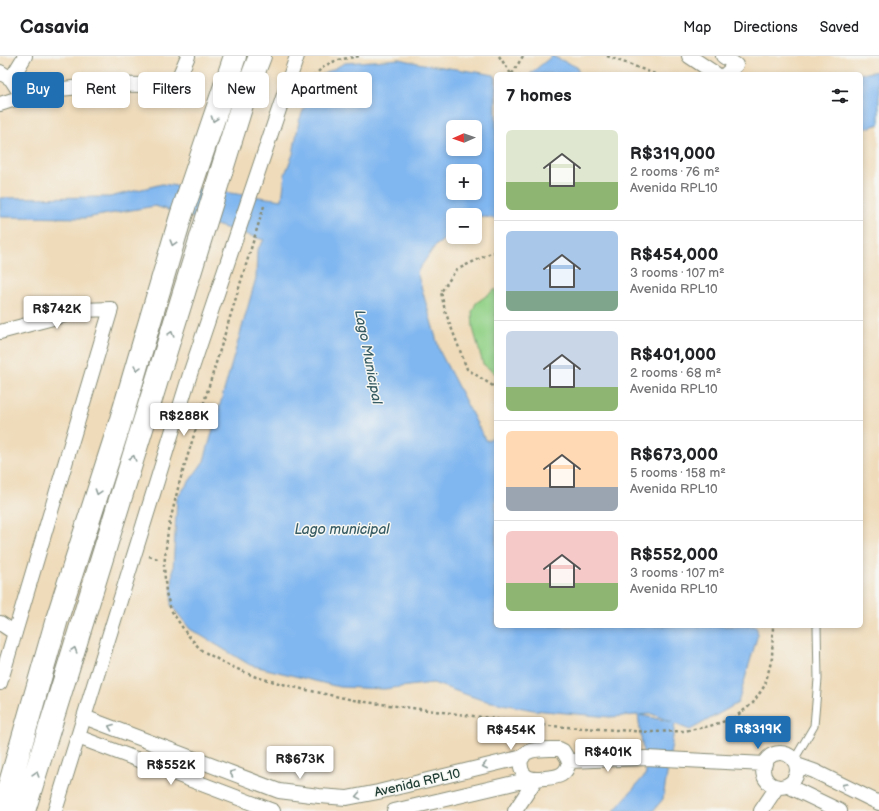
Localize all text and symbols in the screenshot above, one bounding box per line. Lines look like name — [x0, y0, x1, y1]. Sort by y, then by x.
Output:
text: Casavia — [20, 16, 89, 39]
text: Map — [683, 19, 711, 36]
text: Directions — [733, 19, 798, 36]
text: Saved — [820, 19, 859, 36]
chip: Buy — [12, 72, 64, 108]
chip: Rent — [72, 72, 130, 108]
chip: Filters — [138, 72, 205, 108]
chip: New — [213, 72, 269, 108]
chip: Apartment — [277, 72, 372, 108]
icon: filters — [829, 85, 851, 107]
text: 7 homes — [506, 86, 572, 106]
one-way arrow — [210, 116, 219, 123]
north arrow — [446, 120, 482, 156]
map controls — [446, 120, 482, 244]
text: R$319,000 — [630, 144, 715, 164]
icon: home — [538, 146, 586, 194]
button: + — [446, 164, 482, 200]
text: 2 rooms · 76 m² — [630, 164, 720, 180]
text: Avenida RPL10 — [630, 180, 718, 196]
button: − — [446, 208, 482, 244]
one-way arrow — [169, 239, 178, 246]
text: R$454,000 — [630, 245, 718, 265]
icon: home — [538, 247, 586, 295]
text: 3 rooms · 107 m² — [630, 265, 725, 281]
text: Avenida RPL10 — [630, 281, 718, 297]
pin: R$742K — [24, 296, 90, 330]
text: R$742K — [33, 301, 81, 317]
water label: Lago Municipal — [351, 308, 386, 406]
one-way arrow — [166, 331, 175, 338]
text: R$401,000 — [630, 345, 716, 365]
icon: home — [538, 347, 586, 395]
one-way arrow — [133, 364, 142, 371]
text: 2 rooms · 68 m² — [630, 365, 721, 381]
text: Avenida RPL10 — [630, 381, 718, 397]
pin: R$288K — [151, 403, 217, 437]
text: R$288K — [159, 408, 209, 424]
text: R$673,000 — [630, 445, 718, 465]
icon: home — [538, 447, 586, 495]
one-way arrow — [128, 455, 137, 462]
text: 5 rooms · 158 m² — [630, 465, 726, 481]
text: Avenida RPL10 — [630, 481, 718, 497]
one-way arrow — [94, 488, 103, 495]
water label: Lago municipal — [294, 521, 390, 538]
text: R$552,000 — [630, 545, 718, 565]
icon: home — [538, 547, 586, 595]
text: 3 rooms · 107 m² — [630, 565, 725, 581]
text: Avenida RPL10 — [630, 581, 718, 597]
one-way arrow — [69, 646, 78, 653]
pin: R$319K — [725, 716, 791, 750]
pin: R$454K — [478, 717, 544, 751]
text: R$319K — [735, 721, 782, 737]
text: R$454K — [486, 722, 536, 738]
one-way arrow — [107, 723, 114, 731]
pin: R$401K — [575, 739, 641, 773]
text: R$401K — [584, 744, 632, 760]
pin: R$673K — [267, 746, 333, 780]
text: R$673K — [276, 751, 324, 767]
pin: R$552K — [138, 752, 204, 786]
text: R$552K — [146, 757, 196, 773]
one-way arrow — [482, 762, 488, 770]
street label: Avenida RPL10 — [373, 765, 462, 801]
one-way arrow — [229, 769, 236, 777]
one-way arrow — [31, 770, 40, 777]
one-way arrow — [841, 783, 848, 791]
one-way arrow — [355, 791, 361, 800]

